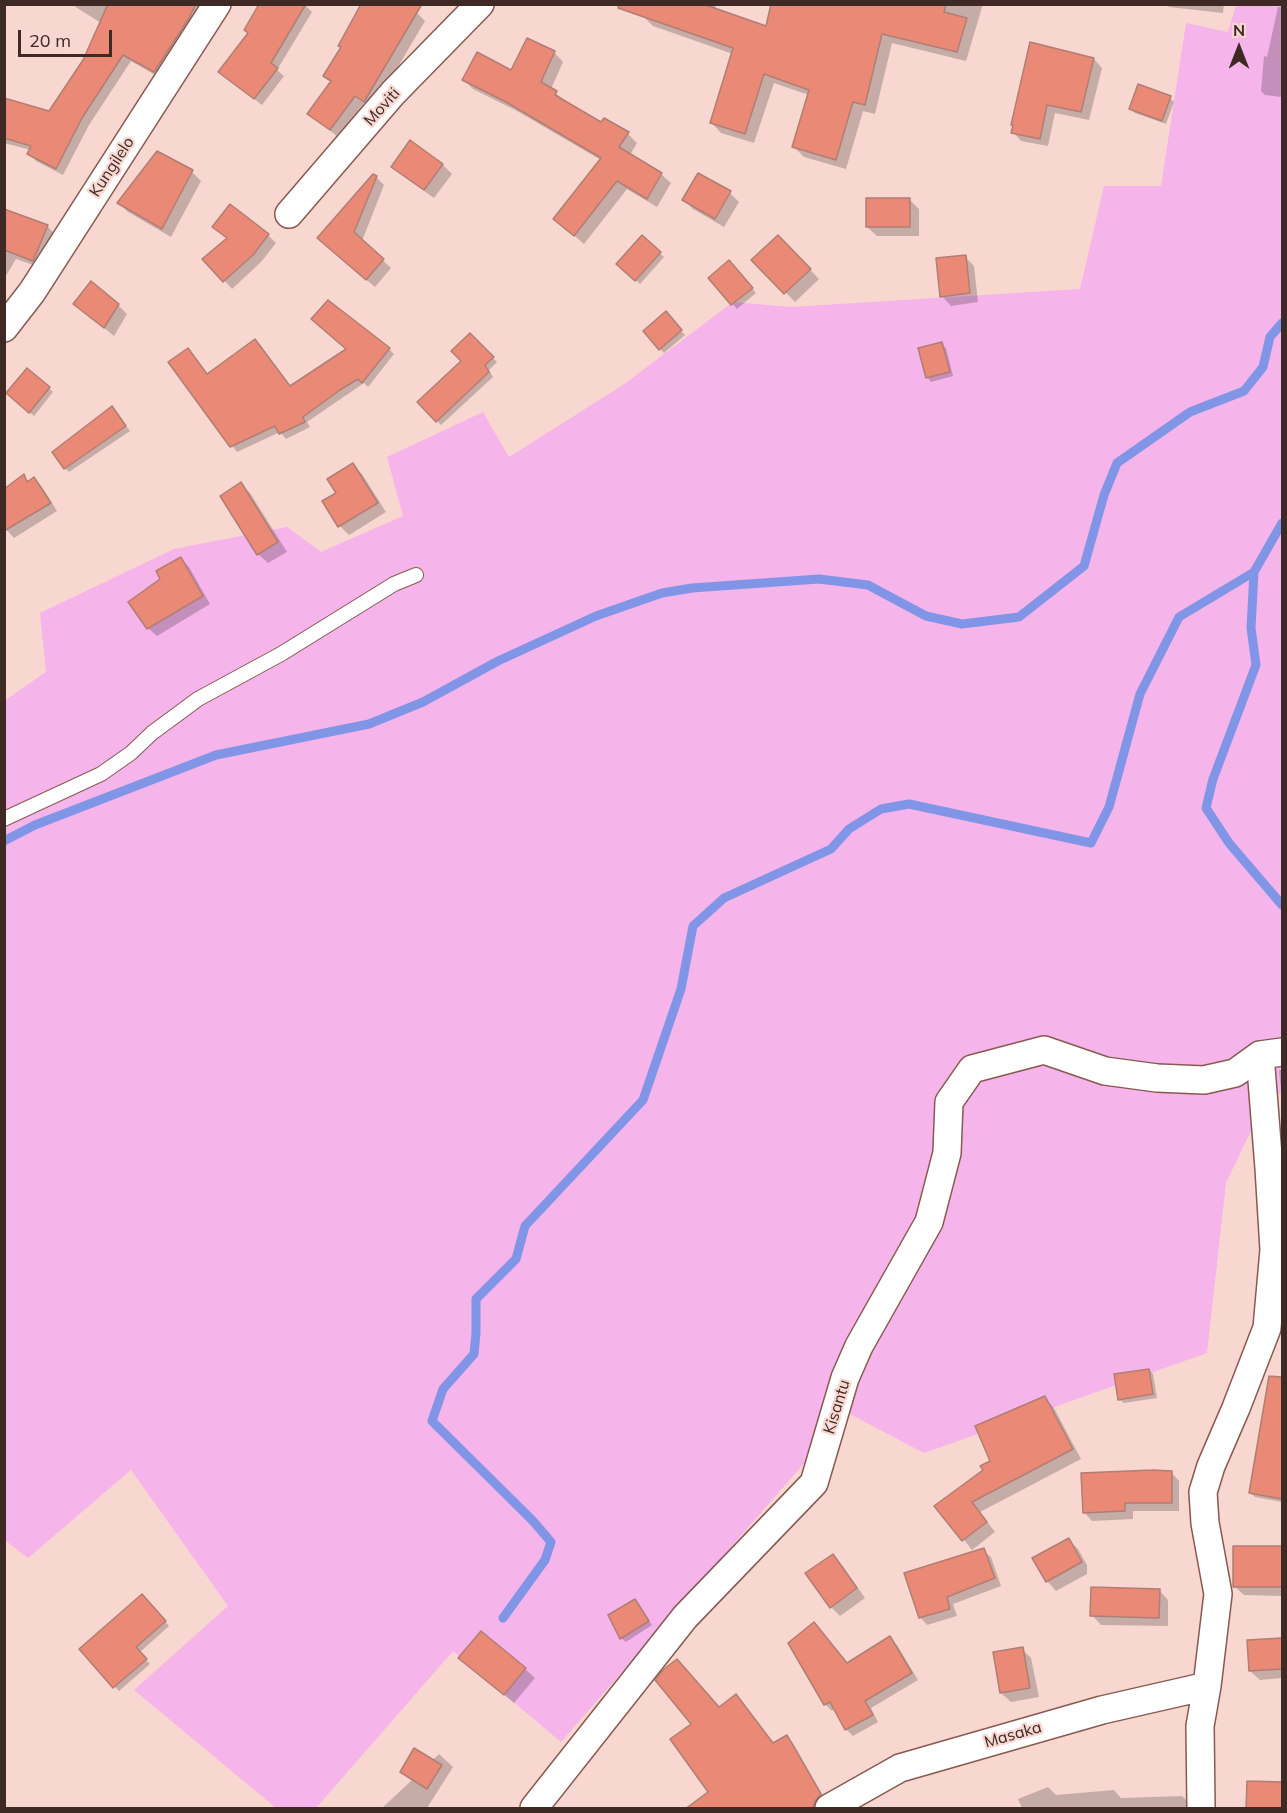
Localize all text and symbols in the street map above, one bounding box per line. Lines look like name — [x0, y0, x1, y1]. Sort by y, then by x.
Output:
scale bar — [21, 18, 116, 56]
north arrow — [1209, 18, 1269, 78]
text: N — [1233, 20, 1245, 40]
text: 20 m — [29, 29, 71, 52]
street label: Moviti — [360, 84, 404, 130]
street label: Kungilelo — [86, 133, 138, 201]
street label: Kisantu — [820, 1378, 854, 1436]
street label: Masaka — [982, 1718, 1044, 1752]

